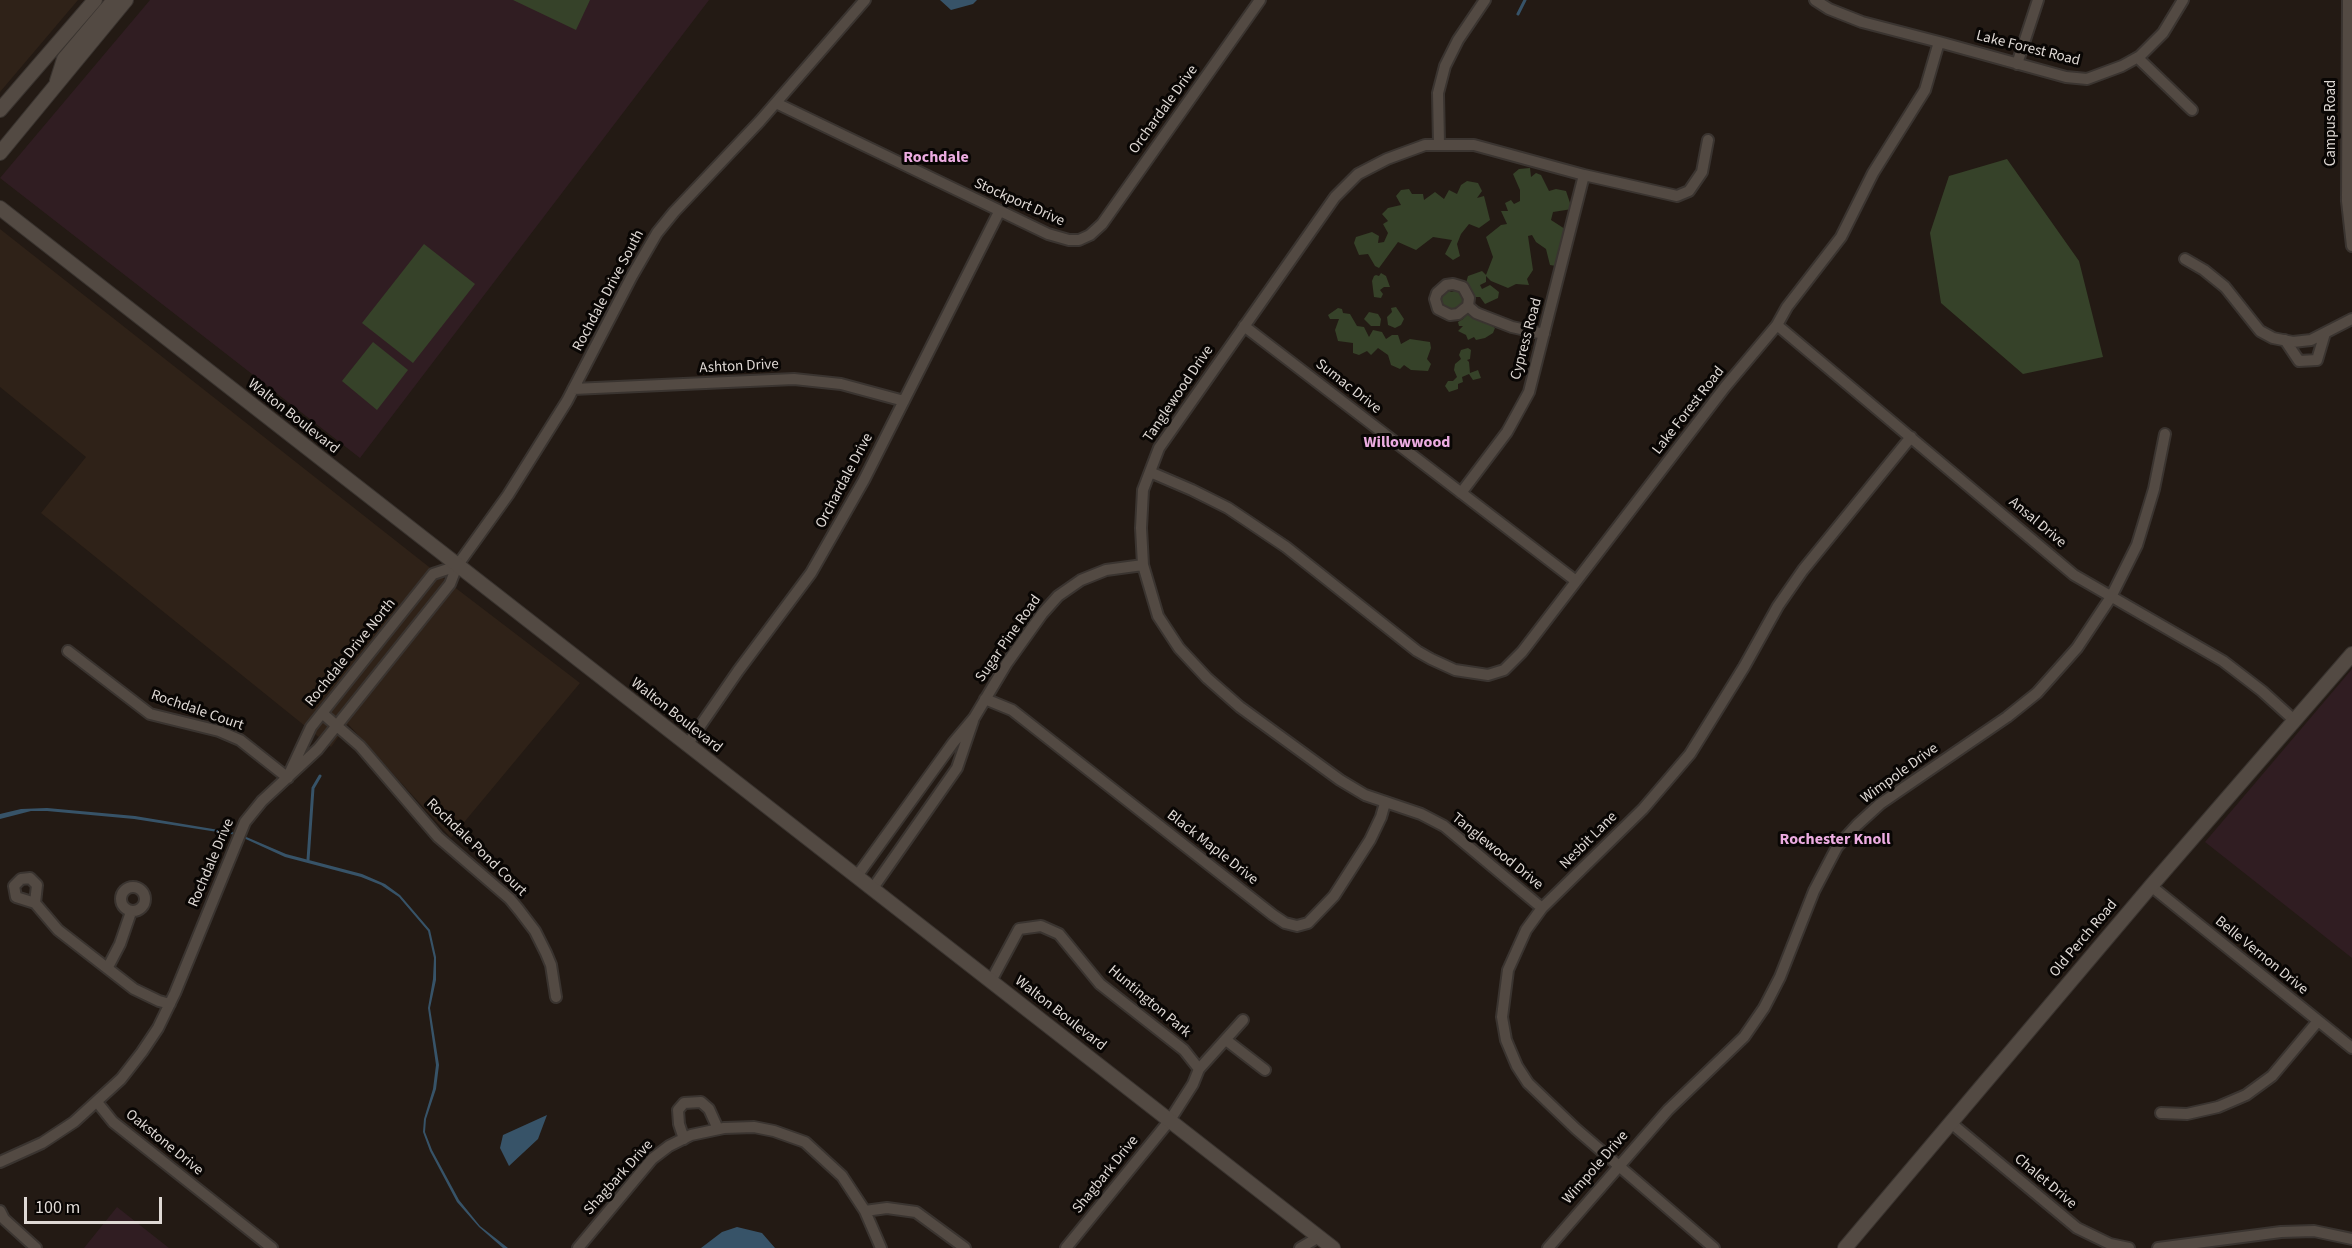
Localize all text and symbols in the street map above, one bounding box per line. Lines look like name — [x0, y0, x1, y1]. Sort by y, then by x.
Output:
street label: Lake Forest Road — [1974, 27, 2082, 71]
street label: Orchardale Drive — [1126, 62, 1202, 158]
street label: Campus Road — [2323, 80, 2341, 166]
district label: Rochdale — [903, 148, 969, 168]
street label: Stockport Drive — [971, 175, 1067, 231]
street label: Rochdale Drive South — [569, 227, 649, 355]
street label: Cypress Road — [1507, 296, 1547, 382]
street label: Tanglewood Drive — [1140, 342, 1218, 446]
street label: Ashton Drive — [699, 356, 779, 378]
street label: Sumac Drive — [1312, 356, 1384, 418]
street label: Lake Forest Road — [1649, 363, 1729, 459]
street label: Walton Boulevard — [244, 376, 342, 458]
street label: Orchardale Drive — [812, 430, 878, 532]
district label: Willowwood — [1364, 433, 1450, 453]
street label: Ansal Drive — [2005, 494, 2069, 552]
street label: Sugar Pine Road — [972, 592, 1046, 686]
street label: Rochdale Drive North — [302, 595, 400, 711]
street label: Walton Boulevard — [627, 675, 725, 757]
street label: Rochdale Court — [148, 687, 246, 735]
street label: Wimpole Drive — [1858, 740, 1942, 808]
street label: Rochdale Pond Court — [422, 795, 530, 901]
street label: Black Maple Drive — [1163, 807, 1261, 889]
street label: Nesbit Lane — [1556, 808, 1622, 874]
street label: Tanglewood Drive — [1448, 810, 1546, 894]
street label: Rochdale Drive — [185, 816, 239, 910]
district label: Rochester Knoll — [1780, 830, 1890, 850]
street label: Old Perch Road — [2046, 896, 2122, 982]
street label: Belle Vernon Drive — [2211, 913, 2311, 999]
street label: Huntington Park — [1104, 962, 1194, 1042]
street label: Walton Boulevard — [1011, 973, 1109, 1055]
street label: Oakstone Drive — [121, 1106, 207, 1180]
street label: Wimpole Drive — [1559, 1128, 1633, 1208]
street label: Shagbark Drive — [1069, 1132, 1143, 1218]
street label: Shagbark Drive — [581, 1137, 657, 1219]
street label: Chalet Drive — [2010, 1151, 2080, 1213]
scale bar — [27, 1185, 165, 1223]
text: 100 m — [35, 1195, 80, 1220]

